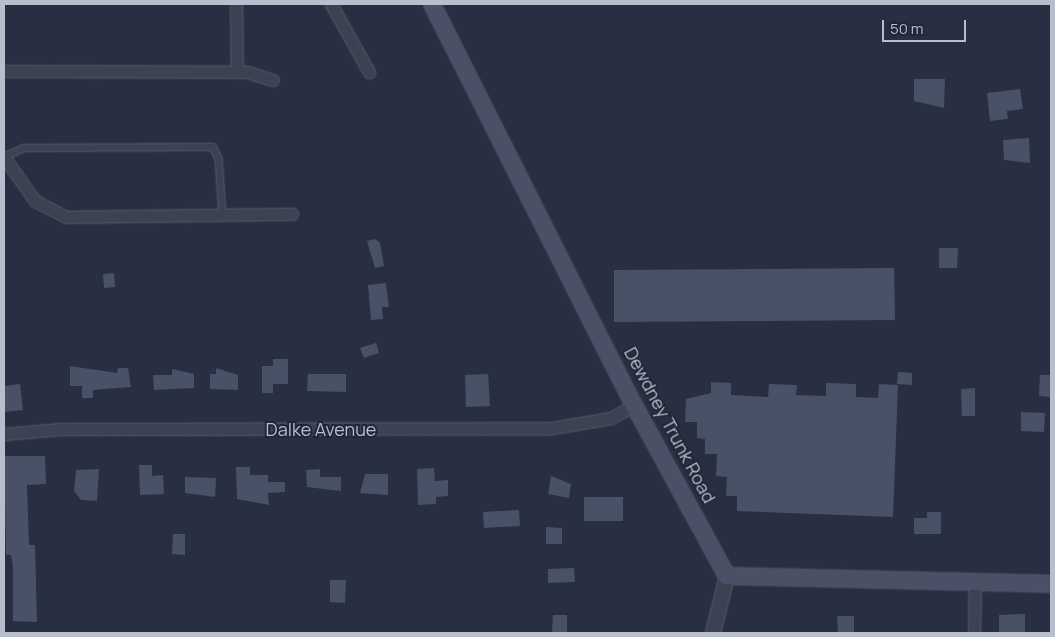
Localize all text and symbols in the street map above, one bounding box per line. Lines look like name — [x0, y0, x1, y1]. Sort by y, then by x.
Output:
scale bar — [885, 10, 969, 42]
text: 50 m — [890, 18, 924, 39]
street label: Dewdney Trunk Road — [620, 343, 720, 507]
street label: Dalke Avenue — [266, 418, 376, 440]

